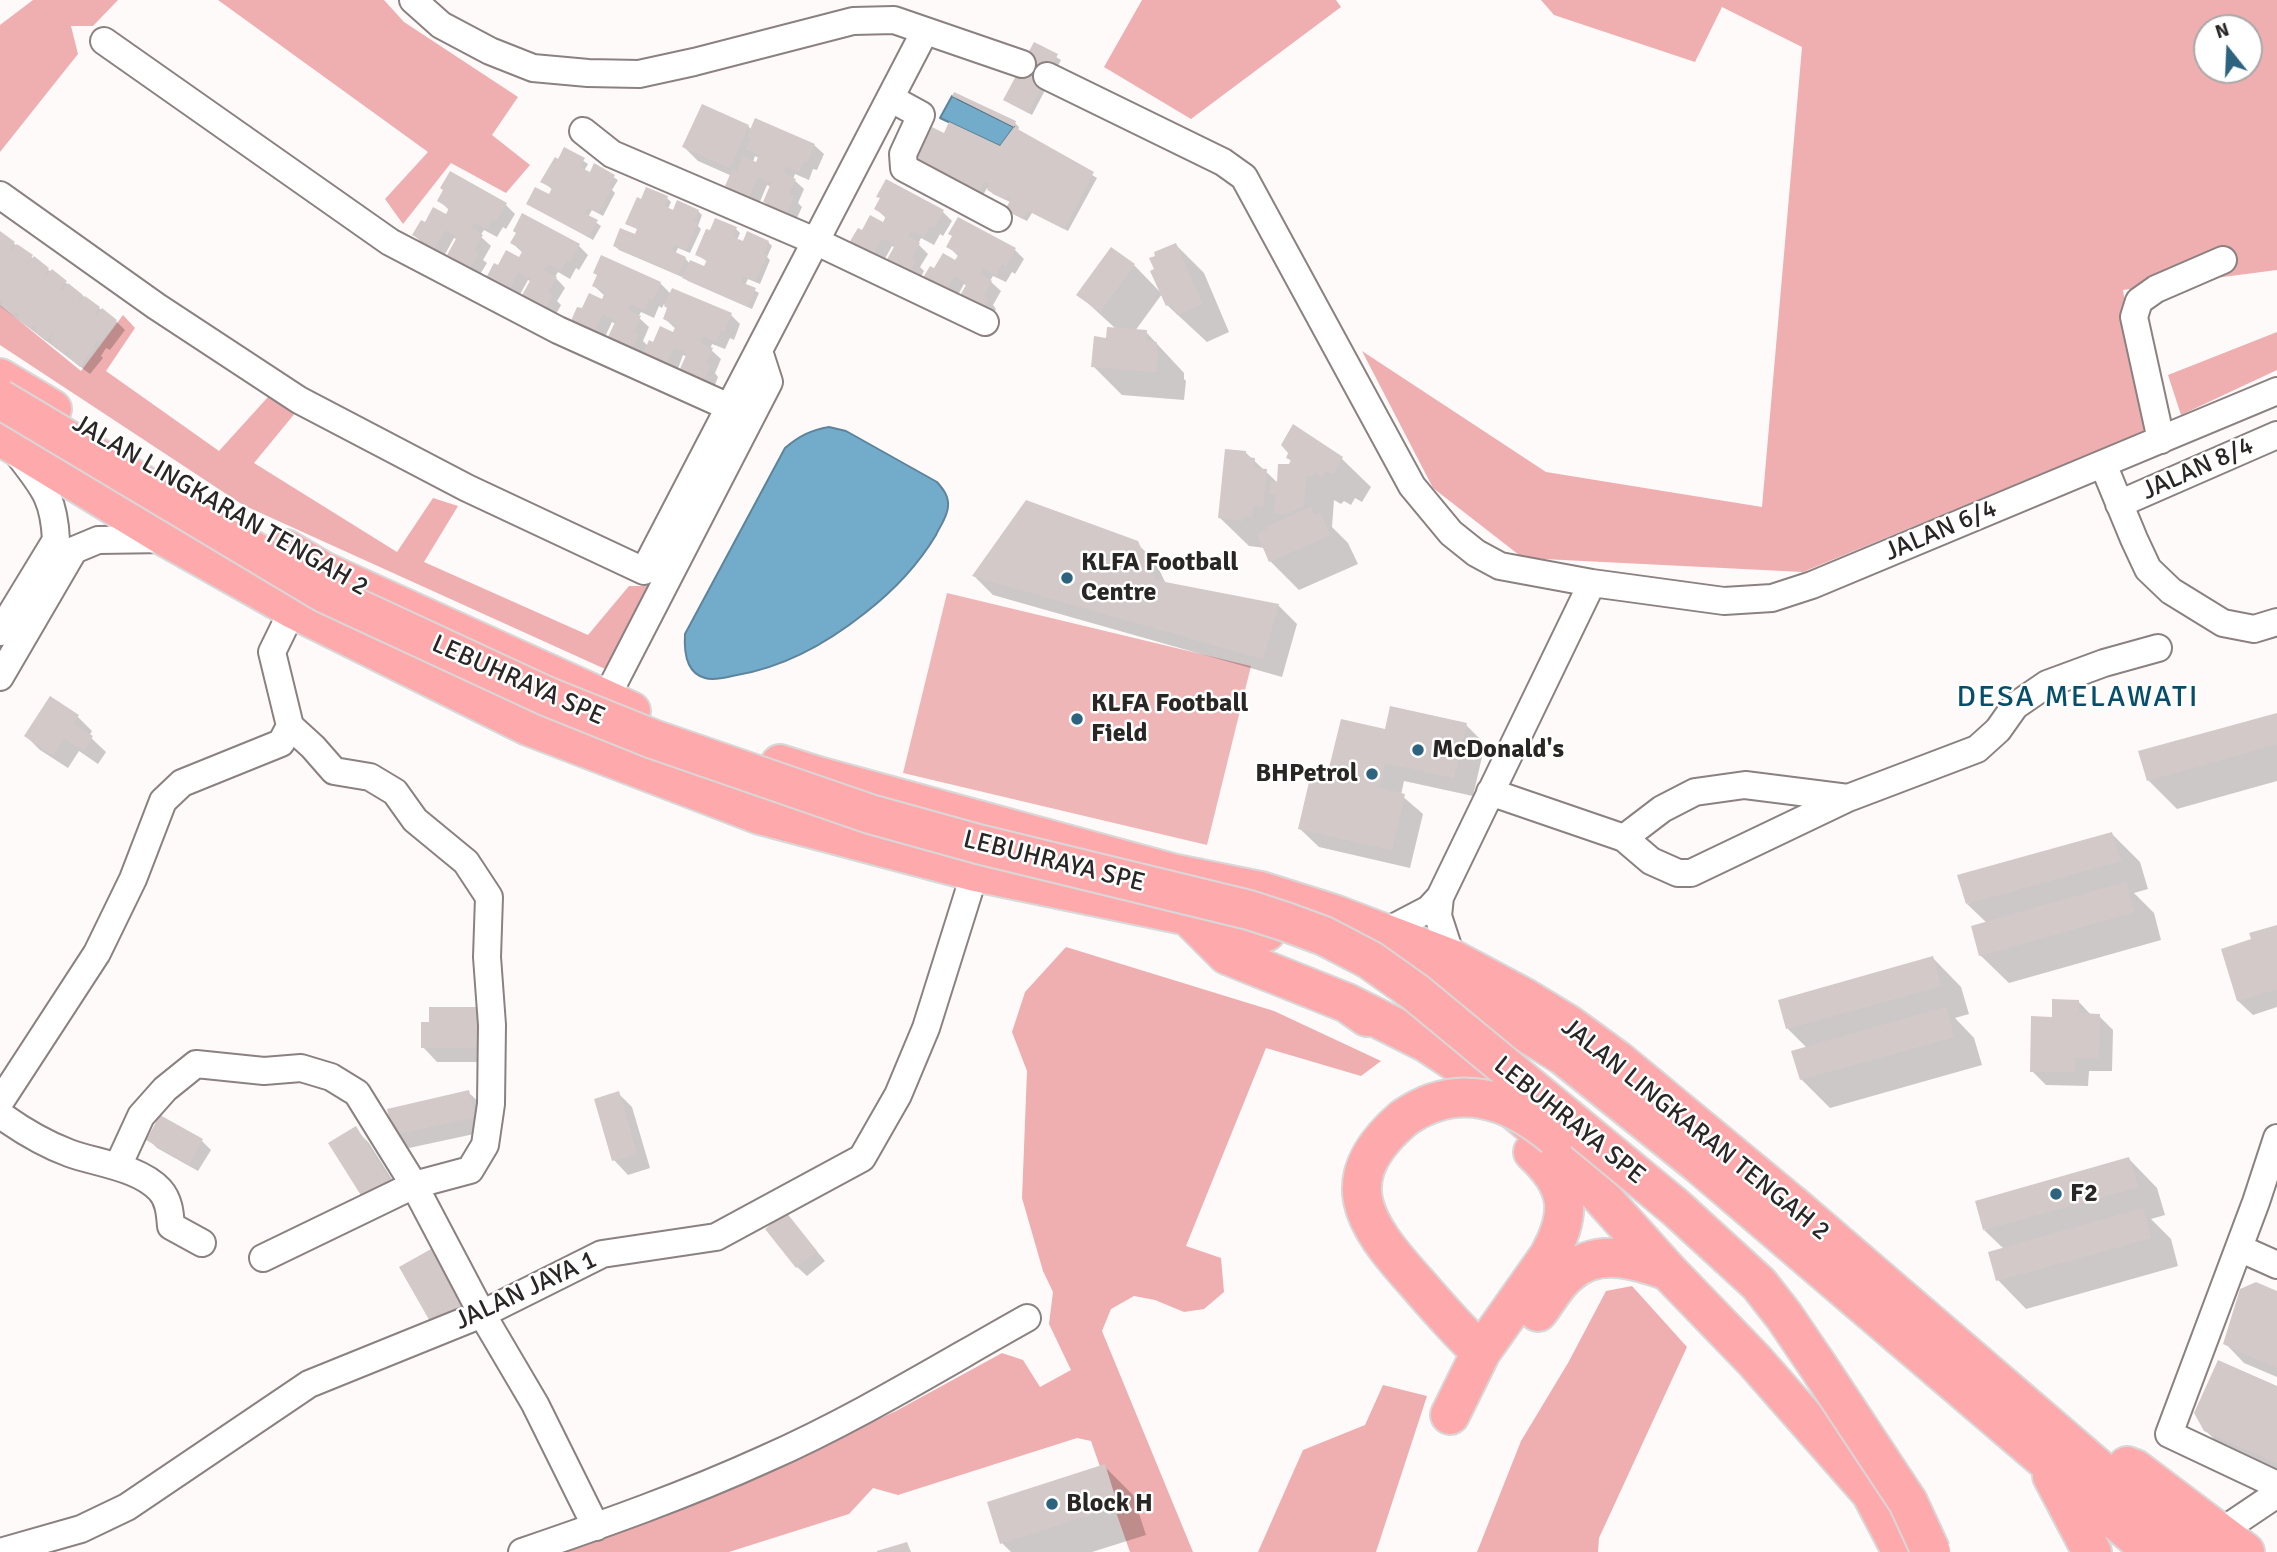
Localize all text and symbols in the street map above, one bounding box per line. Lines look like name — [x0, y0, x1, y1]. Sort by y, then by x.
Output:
north arrow — [2193, 14, 2263, 84]
text: N — [2212, 17, 2232, 44]
street label: JALAN LINGKARAN TENGAH 2 — [67, 408, 373, 604]
street label: JALAN 8/4 — [2137, 431, 2259, 507]
street label: JALAN 6/4 — [1880, 493, 2002, 569]
place label: KLFA Football Centre — [1081, 547, 1238, 608]
marker: KLFA Football Centre — [1059, 570, 1075, 586]
street label: LEBUHRAYA SPE — [427, 629, 609, 733]
district label: DESA MELAWATI — [1958, 680, 2198, 716]
place label: KLFA Football Field — [1091, 688, 1248, 750]
marker: KLFA Football Field — [1069, 711, 1085, 727]
place label: McDonald's — [1432, 734, 1564, 766]
marker: McDonald's — [1410, 742, 1426, 758]
place label: BHPetrol — [1255, 758, 1358, 790]
marker: BHPetrol — [1364, 766, 1380, 782]
street label: LEBUHRAYA SPE — [960, 824, 1148, 900]
street label: JALAN LINGKARAN TENGAH 2 — [1554, 1012, 1836, 1248]
street label: LEBUHRAYA SPE — [1487, 1050, 1651, 1192]
place label: F2 — [2070, 1178, 2098, 1210]
marker: F2 — [2048, 1186, 2064, 1202]
street label: JALAN JAYA 1 — [450, 1245, 602, 1337]
place label: Block H — [1066, 1488, 1153, 1520]
marker: Block H — [1044, 1496, 1060, 1512]

